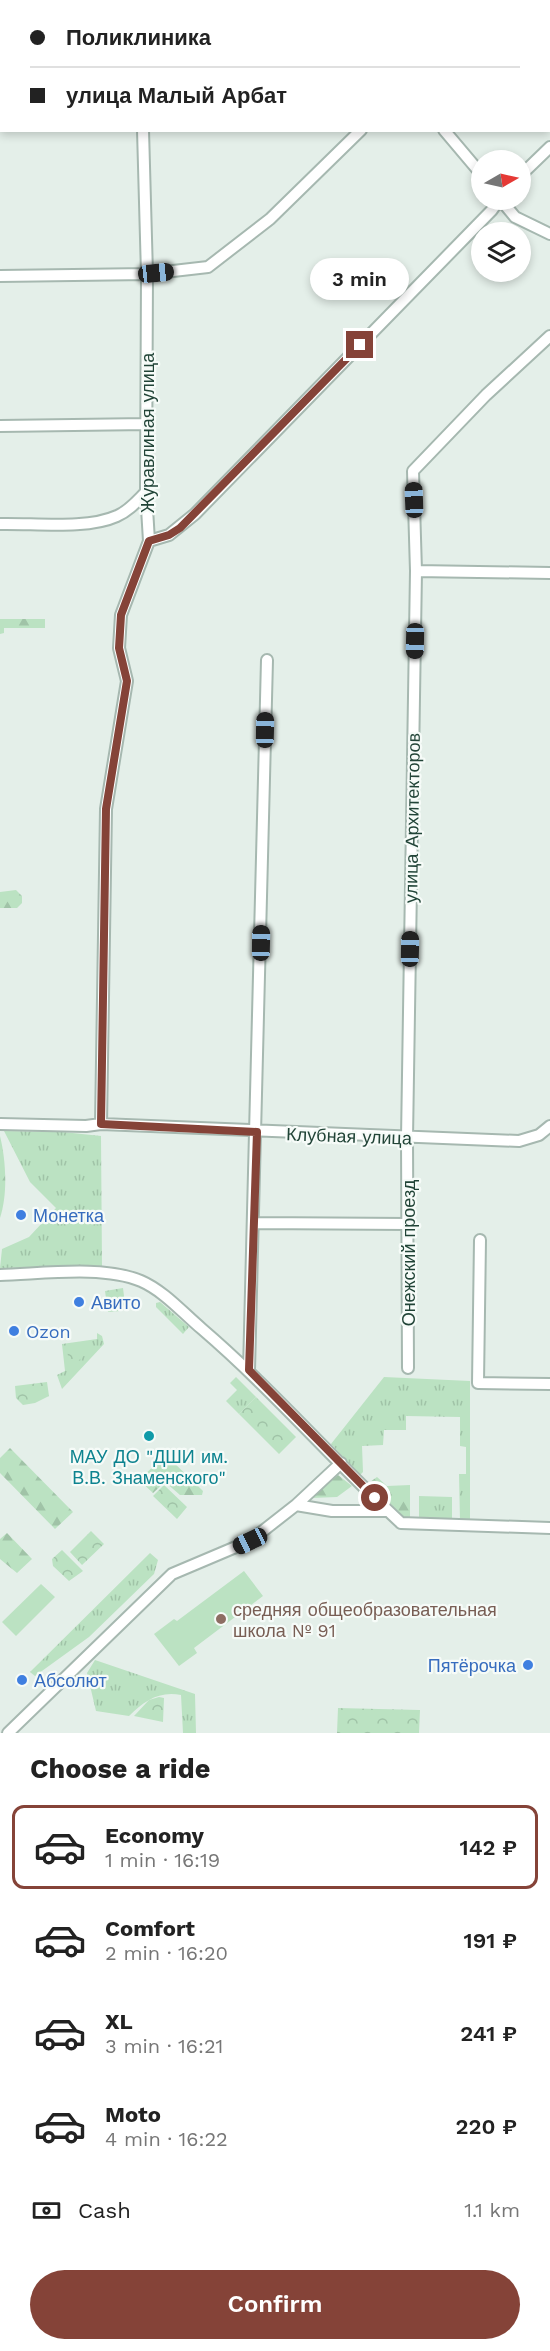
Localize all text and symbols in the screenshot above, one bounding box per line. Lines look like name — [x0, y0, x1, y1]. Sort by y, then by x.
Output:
text: Поликлиника — [66, 25, 211, 50]
text: улица Малый Арбат — [66, 83, 287, 108]
north arrow — [471, 150, 531, 210]
map controls — [471, 150, 531, 282]
button: layers — [471, 222, 531, 282]
callout: 3 min — [310, 258, 410, 300]
car — [137, 262, 175, 284]
text: 3 min — [332, 267, 387, 291]
route end — [346, 331, 373, 358]
street label: Журавлиная улица — [137, 352, 158, 513]
car — [404, 482, 424, 518]
car — [406, 623, 424, 659]
car — [256, 712, 274, 748]
street label: улица Архитекторов — [400, 733, 424, 903]
car — [252, 925, 270, 961]
car — [401, 931, 419, 967]
street label: Клубная улица — [286, 1123, 413, 1149]
street label: Онежский проезд — [398, 1179, 419, 1326]
place label: Монетка — [33, 1205, 105, 1226]
marker: Монетка — [14, 1208, 28, 1222]
place label: Авито — [91, 1292, 141, 1313]
marker: Авито — [72, 1295, 86, 1309]
place label: Ozon — [26, 1321, 71, 1342]
marker: Ozon — [7, 1324, 21, 1338]
marker: МАУ ДО "ДШИ им. В.В. Знаменского" — [142, 1429, 156, 1443]
place label: МАУ ДО "ДШИ им. В.В. Знаменского" — [70, 1446, 228, 1488]
route start — [361, 1484, 388, 1511]
car — [230, 1525, 270, 1557]
place label: средняя общеобразовательная школа № 91 — [233, 1599, 497, 1641]
marker: средняя общеобразовательная школа № 91 — [214, 1612, 228, 1626]
place label: Пятёрочка — [428, 1655, 517, 1676]
marker: Пятёрочка — [521, 1658, 535, 1672]
place label: Абсолют — [34, 1670, 107, 1691]
marker: Абсолют — [15, 1673, 29, 1687]
text: Choose a ride — [30, 1753, 210, 1785]
icon: car — [33, 1820, 87, 1874]
text: Economy — [105, 1823, 204, 1848]
text: 142 ₽ — [460, 1835, 517, 1860]
text: 1 min · 16:19 — [105, 1848, 220, 1872]
icon: car — [33, 1913, 87, 1967]
text: Comfort — [105, 1916, 195, 1941]
text: 191 ₽ — [464, 1928, 517, 1953]
text: 2 min · 16:20 — [105, 1941, 228, 1965]
icon: car — [33, 2006, 87, 2060]
text: XL — [105, 2009, 133, 2034]
text: 241 ₽ — [460, 2021, 517, 2046]
text: 3 min · 16:21 — [105, 2034, 223, 2058]
icon: car — [33, 2099, 87, 2153]
text: Moto — [105, 2102, 161, 2127]
text: 220 ₽ — [455, 2114, 517, 2139]
text: 4 min · 16:22 — [105, 2127, 228, 2151]
icon: cash — [30, 2194, 63, 2227]
text: Cash — [78, 2198, 131, 2223]
text: 1.1 km — [464, 2198, 520, 2222]
button: Confirm — [30, 2270, 520, 2339]

